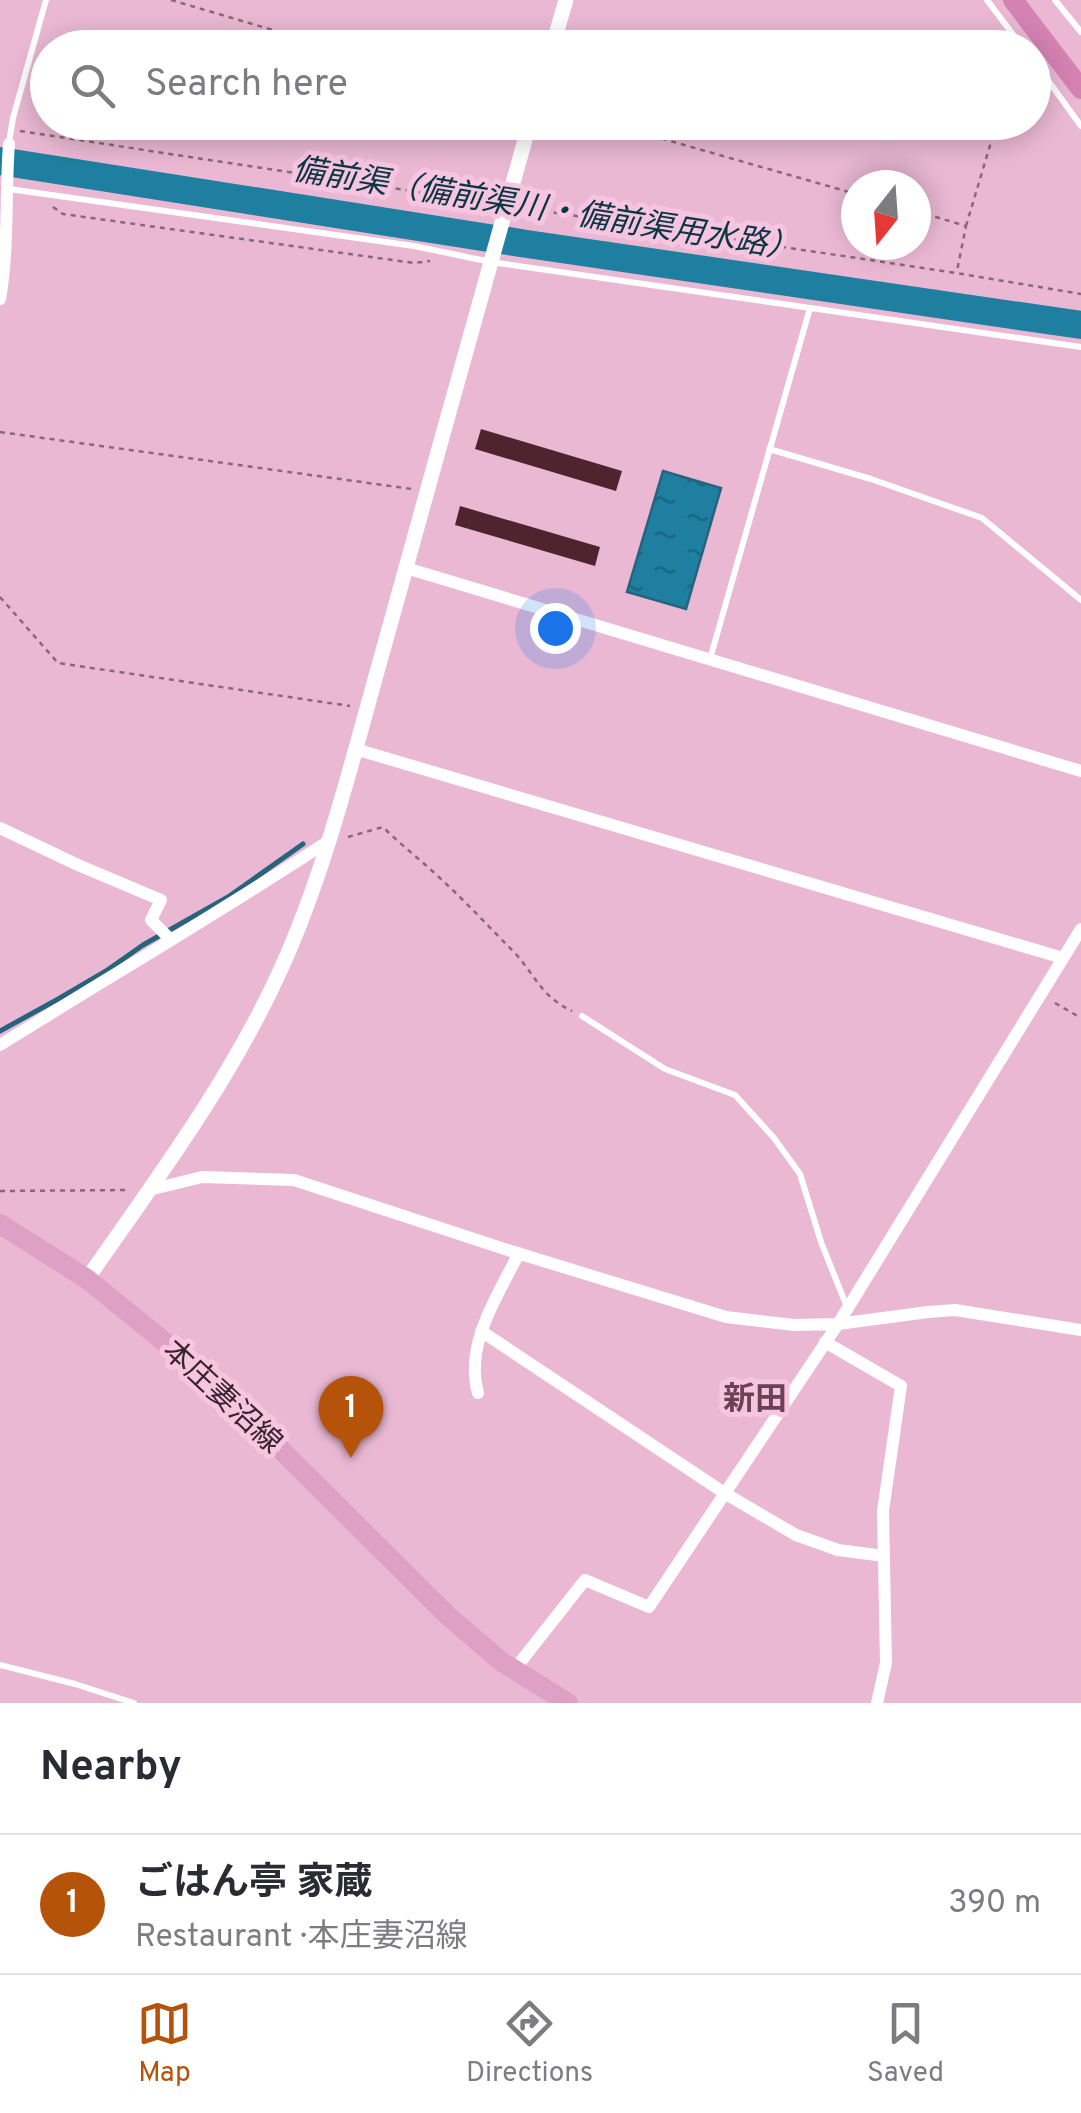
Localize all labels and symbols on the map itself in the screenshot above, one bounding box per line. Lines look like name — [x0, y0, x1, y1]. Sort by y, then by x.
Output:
water label: 備前渠（備前渠川・備前渠用水路） — [290, 151, 802, 271]
north arrow — [841, 170, 931, 260]
your location — [530, 603, 581, 654]
street label: 本庄妻沼線 — [154, 1333, 289, 1463]
pin: 1 — [318, 1376, 384, 1458]
district label: 新田 — [723, 1381, 787, 1421]

